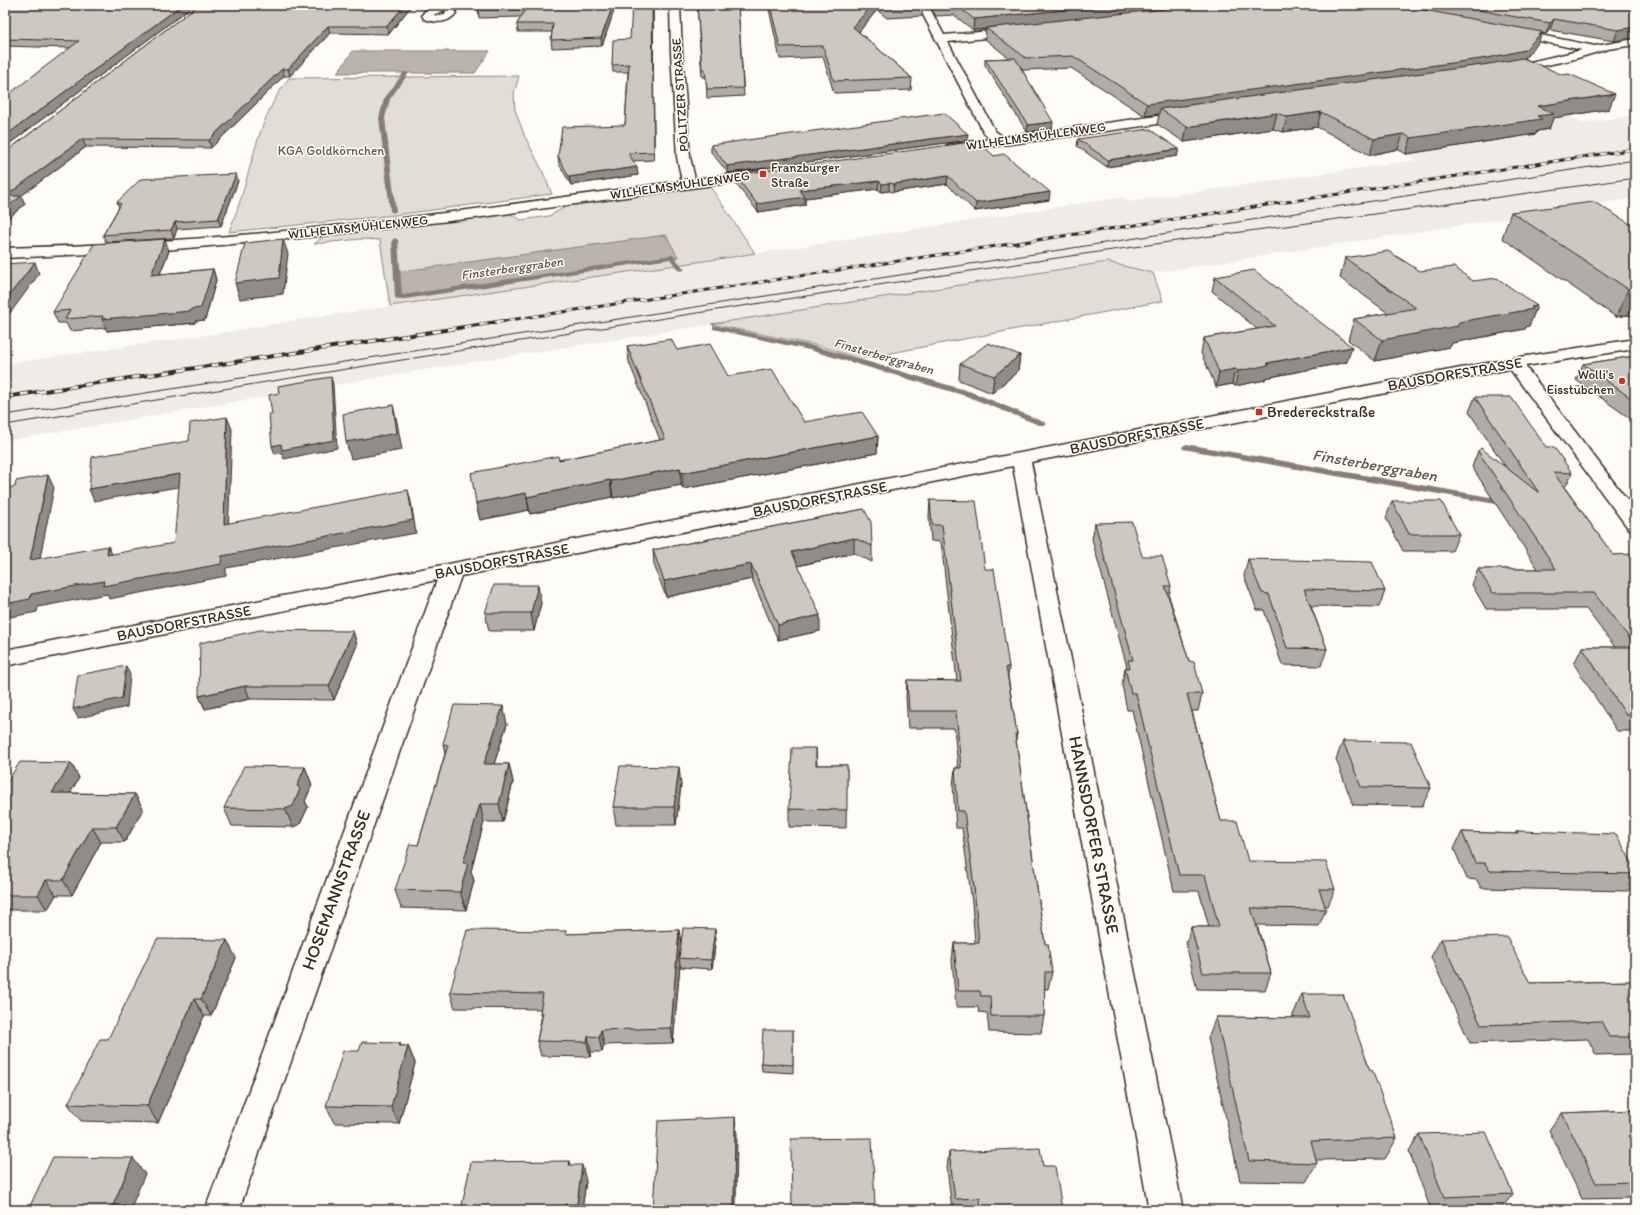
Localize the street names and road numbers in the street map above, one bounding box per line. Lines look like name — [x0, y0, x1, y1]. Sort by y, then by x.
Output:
street label: PÖLITZER STRASSE — [669, 38, 691, 152]
street label: WILHELMSMÜHLENWEG — [965, 118, 1107, 153]
street label: WILHELMSMÜHLENWEG — [609, 167, 751, 202]
street label: WILHELMSMÜHLENWEG — [287, 211, 429, 242]
street label: BAUSDORFSTRASSE — [1386, 353, 1524, 395]
street label: BAUSDORFSTRASSE — [1068, 414, 1206, 458]
street label: BAUSDORFSTRASSE — [751, 477, 889, 521]
street label: BAUSDORFSTRASSE — [433, 539, 571, 583]
street label: BAUSDORFSTRASSE — [115, 601, 253, 645]
street label: HANNSDORFER STRASSE — [1064, 734, 1124, 936]
street label: HOSEMANNSTRASSE — [297, 807, 375, 973]

